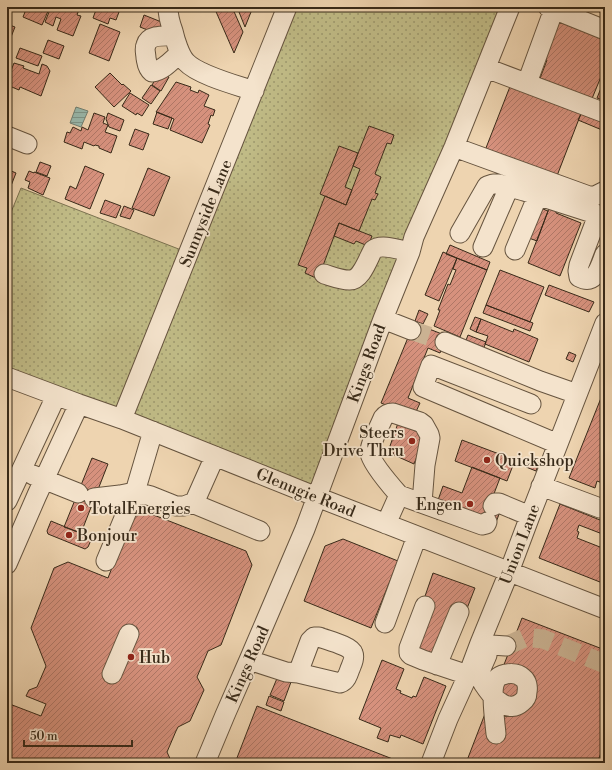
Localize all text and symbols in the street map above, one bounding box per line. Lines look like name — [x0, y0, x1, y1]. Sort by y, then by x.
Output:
street label: Sunnyside Lane — [175, 157, 237, 270]
street label: Kings Road — [343, 321, 390, 405]
place label: Steers Drive Thru — [323, 423, 404, 461]
marker: Steers Drive Thru — [407, 436, 417, 446]
place label: Quickshop — [495, 451, 574, 471]
marker: Quickshop — [482, 455, 492, 465]
street label: Glenugie Road — [253, 464, 358, 522]
place label: Engen — [416, 495, 462, 515]
place label: TotalEnergies — [89, 499, 191, 519]
marker: Engen — [465, 499, 475, 509]
street label: Union Lane — [495, 501, 544, 587]
marker: TotalEnergies — [76, 503, 86, 513]
place label: Bonjour — [76, 526, 137, 546]
marker: Bonjour — [64, 530, 74, 540]
street label: Kings Road — [222, 623, 274, 706]
place label: Hub — [139, 648, 170, 668]
marker: Hub — [126, 652, 136, 662]
scale bar — [24, 722, 132, 748]
text: 50 m — [30, 729, 58, 744]

